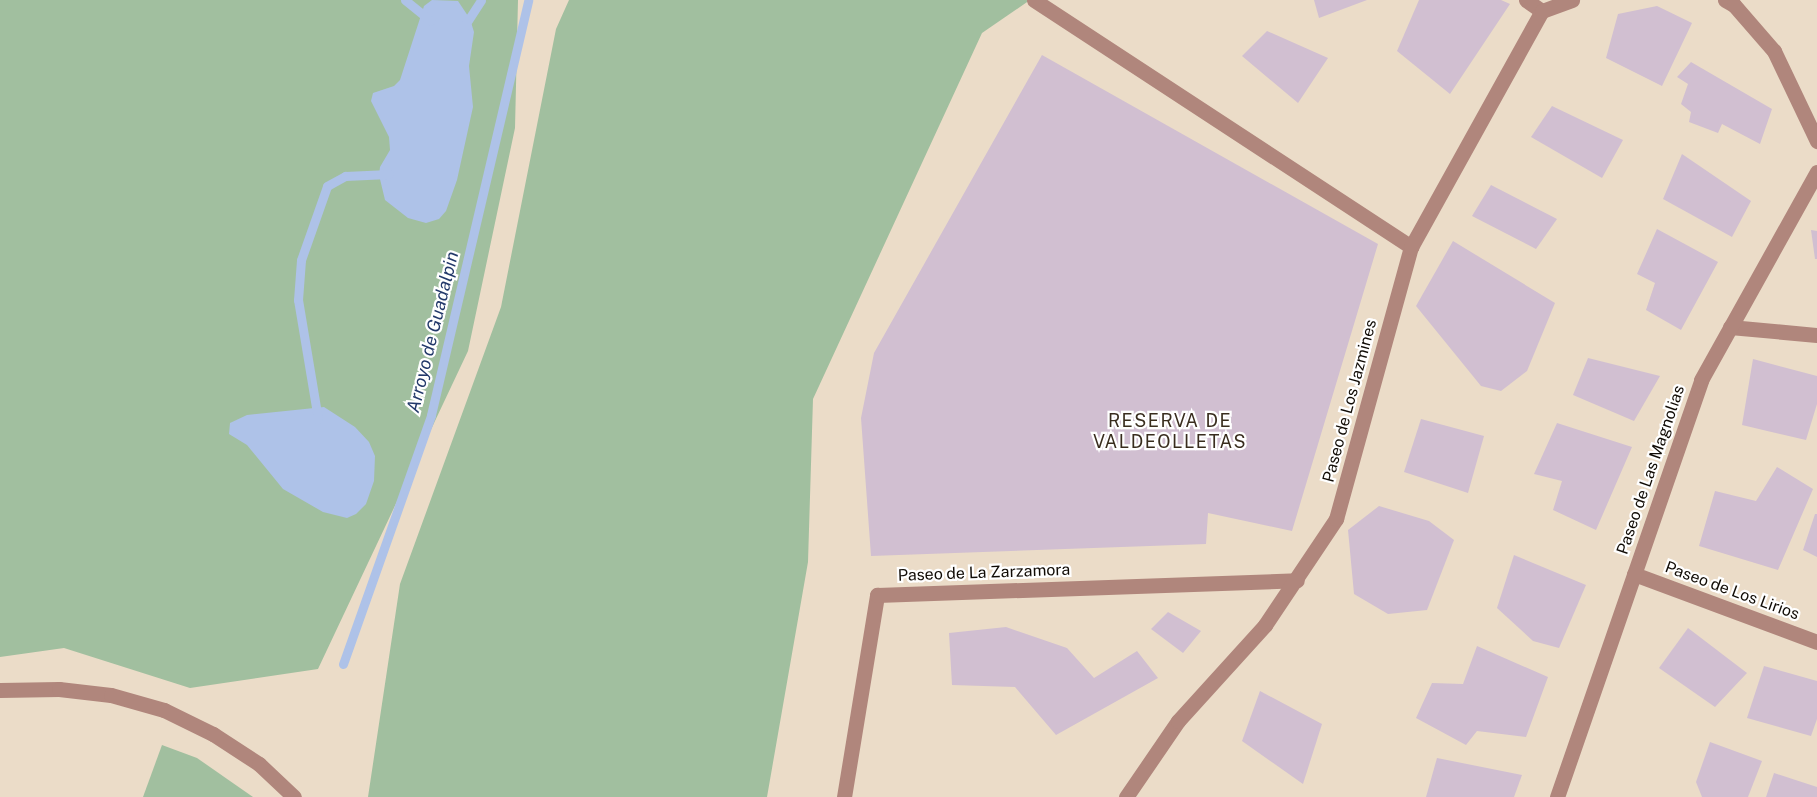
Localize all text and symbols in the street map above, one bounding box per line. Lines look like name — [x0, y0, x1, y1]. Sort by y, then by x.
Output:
water label: Arroyo de Guadalpin — [402, 249, 464, 415]
street label: Paseo de Los Jazmines — [1319, 317, 1381, 485]
street label: Paseo de Las Magnolias — [1613, 383, 1689, 557]
district label: RESERVA DE VALDEOLLETAS — [1093, 411, 1247, 454]
street label: Paseo de Los Lirios — [1662, 558, 1802, 624]
street label: Paseo de La Zarzamora — [897, 560, 1071, 586]

